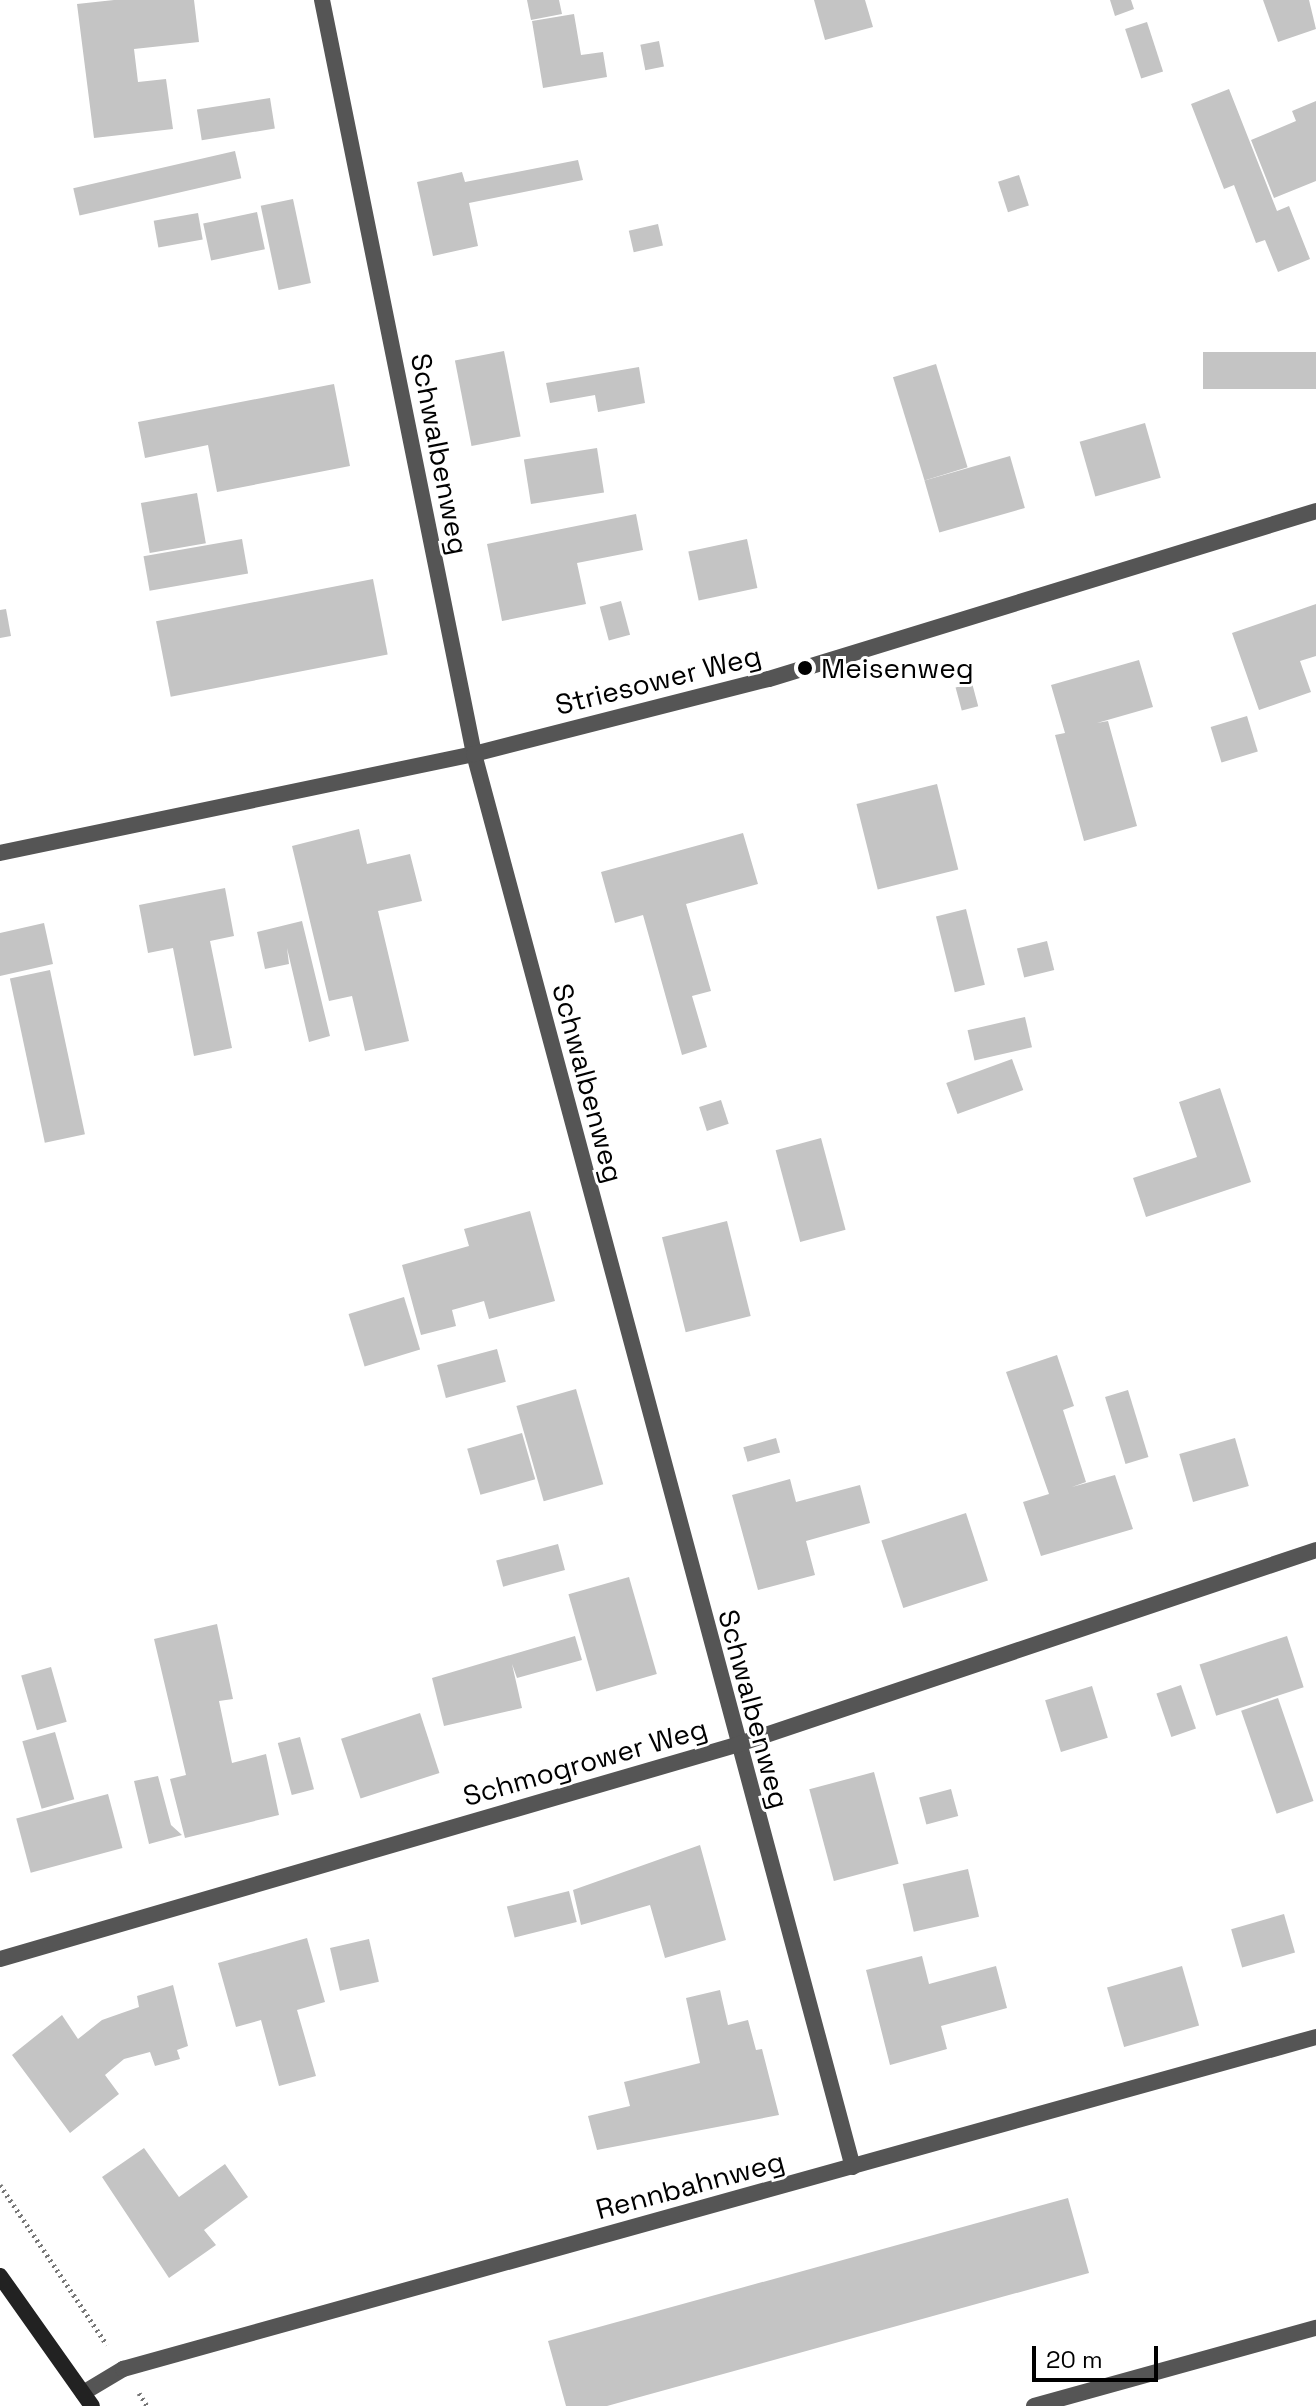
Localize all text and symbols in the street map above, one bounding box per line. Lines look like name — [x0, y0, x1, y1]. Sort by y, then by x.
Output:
street label: Schwalbenweg — [404, 350, 476, 558]
street label: Striesower Weg — [552, 638, 764, 722]
place label: Meisenweg — [821, 651, 974, 685]
marker: Meisenweg — [796, 659, 814, 677]
street label: Schwalbenweg — [545, 980, 631, 1186]
street label: Schwalbenweg — [711, 1606, 797, 1812]
street label: Schmogrower Weg — [459, 1711, 711, 1813]
street label: Rennbahnweg — [592, 2144, 788, 2226]
scale bar — [1036, 2330, 1162, 2380]
text: 20 m — [1046, 2344, 1103, 2375]

